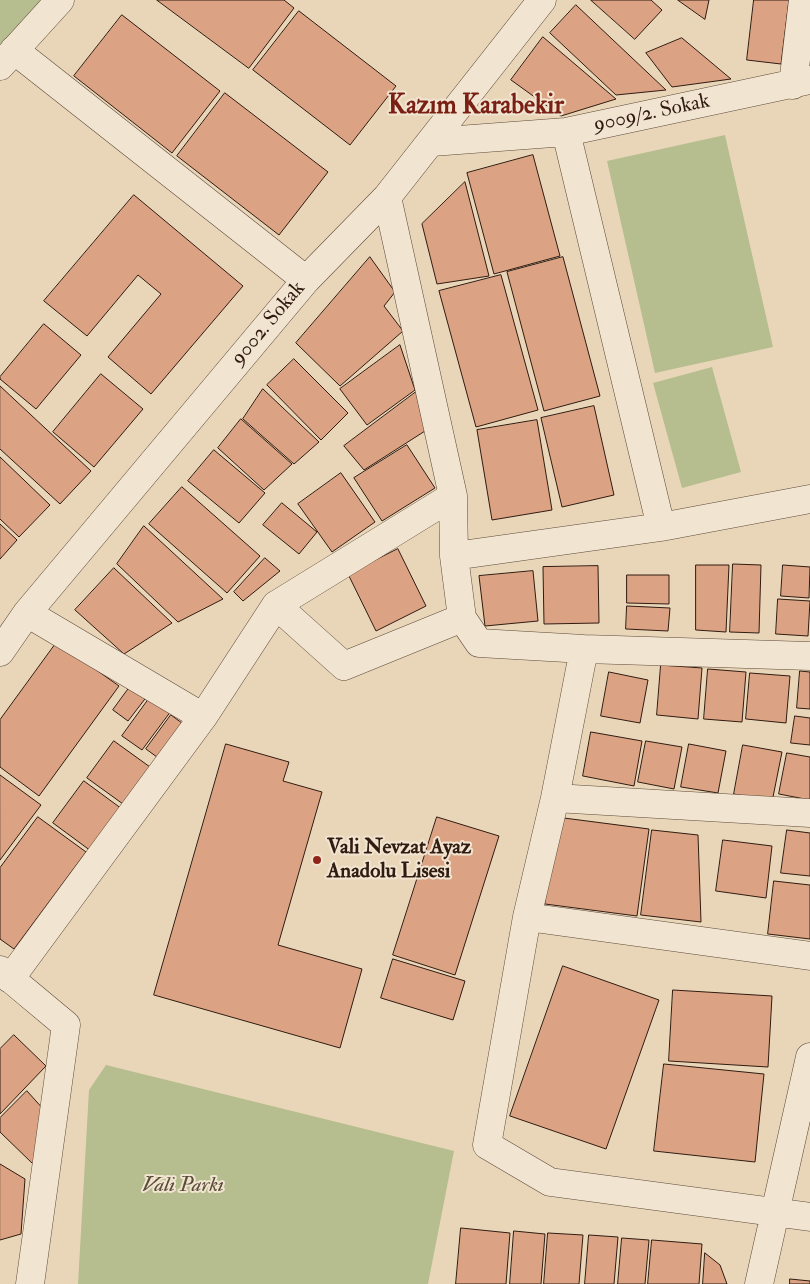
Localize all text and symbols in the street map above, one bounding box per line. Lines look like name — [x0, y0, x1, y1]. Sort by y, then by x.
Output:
street label: 9009/2. Sokak — [592, 89, 712, 139]
district label: Kazım Karabekir — [388, 91, 564, 123]
street label: 9002. Sokak — [227, 277, 311, 371]
place label: Vali Nevzat Ayaz Anadolu Lisesi — [327, 835, 471, 885]
marker: Vali Nevzat Ayaz Anadolu Lisesi — [311, 854, 323, 866]
park label: Vali Parkı — [142, 1173, 224, 1199]

